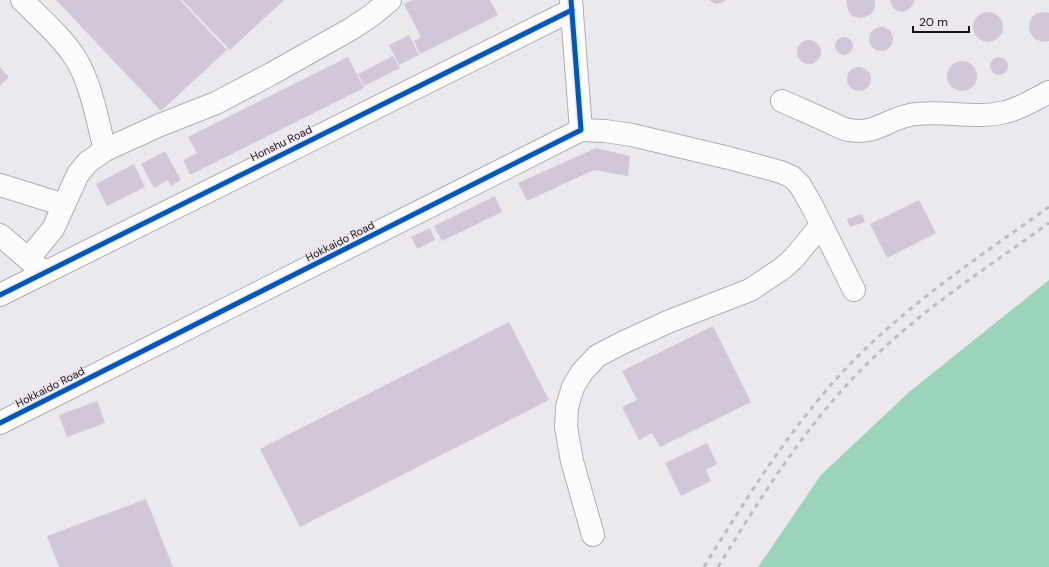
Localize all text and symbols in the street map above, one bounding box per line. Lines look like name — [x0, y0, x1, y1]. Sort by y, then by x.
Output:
scale bar — [913, 8, 969, 34]
text: 20 m — [919, 14, 948, 30]
street label: Honshu Road — [248, 122, 314, 164]
street label: Hokkaido Road — [303, 218, 377, 264]
street label: Hokkaido Road — [13, 364, 87, 410]

